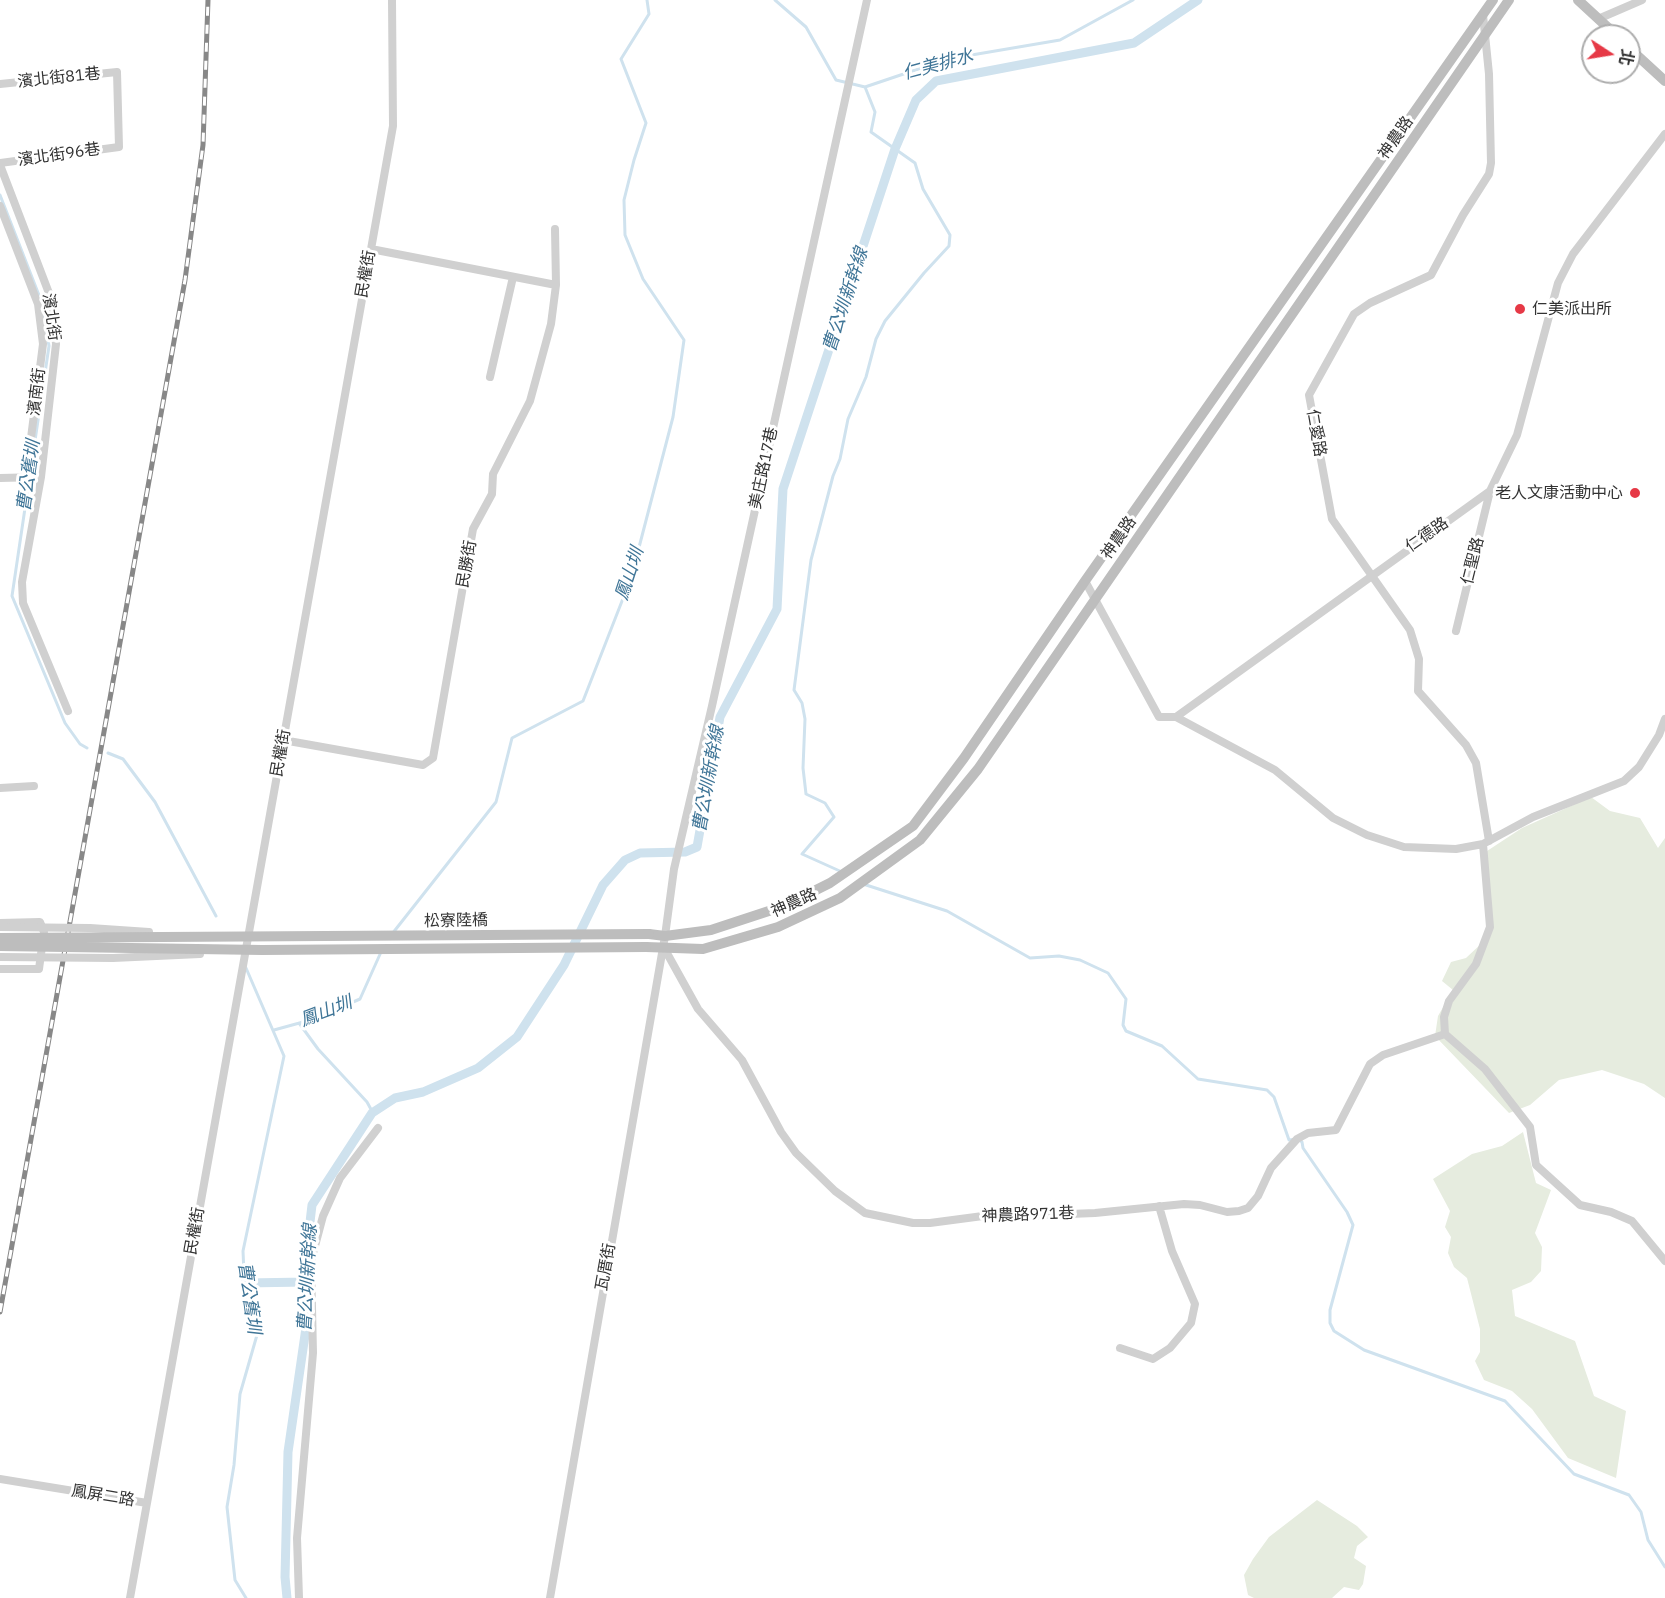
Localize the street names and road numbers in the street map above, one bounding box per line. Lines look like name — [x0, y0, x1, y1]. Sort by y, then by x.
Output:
street label: 濱北街81巷 — [17, 64, 101, 92]
street label: 神農路 — [1374, 113, 1418, 163]
street label: 濱北街96巷 — [16, 140, 102, 170]
street label: 民權街 — [352, 249, 380, 299]
street label: 濱北街 — [38, 292, 64, 342]
street label: 濱南街 — [25, 367, 49, 417]
street label: 仁愛路 — [1302, 408, 1330, 458]
street label: 美庄路17巷 — [746, 425, 782, 511]
street label: 神農路 — [1097, 513, 1141, 563]
street label: 仁德路 — [1402, 513, 1452, 557]
street label: 仁聖路 — [1458, 535, 1488, 587]
street label: 民勝街 — [453, 539, 481, 589]
street label: 民權街 — [267, 728, 295, 778]
street label: 神農路 — [768, 884, 820, 922]
street label: 松寮陸橋 — [424, 911, 488, 931]
street label: 神農路971巷 — [981, 1204, 1075, 1226]
street label: 民權街 — [181, 1206, 209, 1256]
street label: 瓦厝街 — [592, 1242, 620, 1292]
street label: 鳳屏二路 — [70, 1482, 136, 1510]

